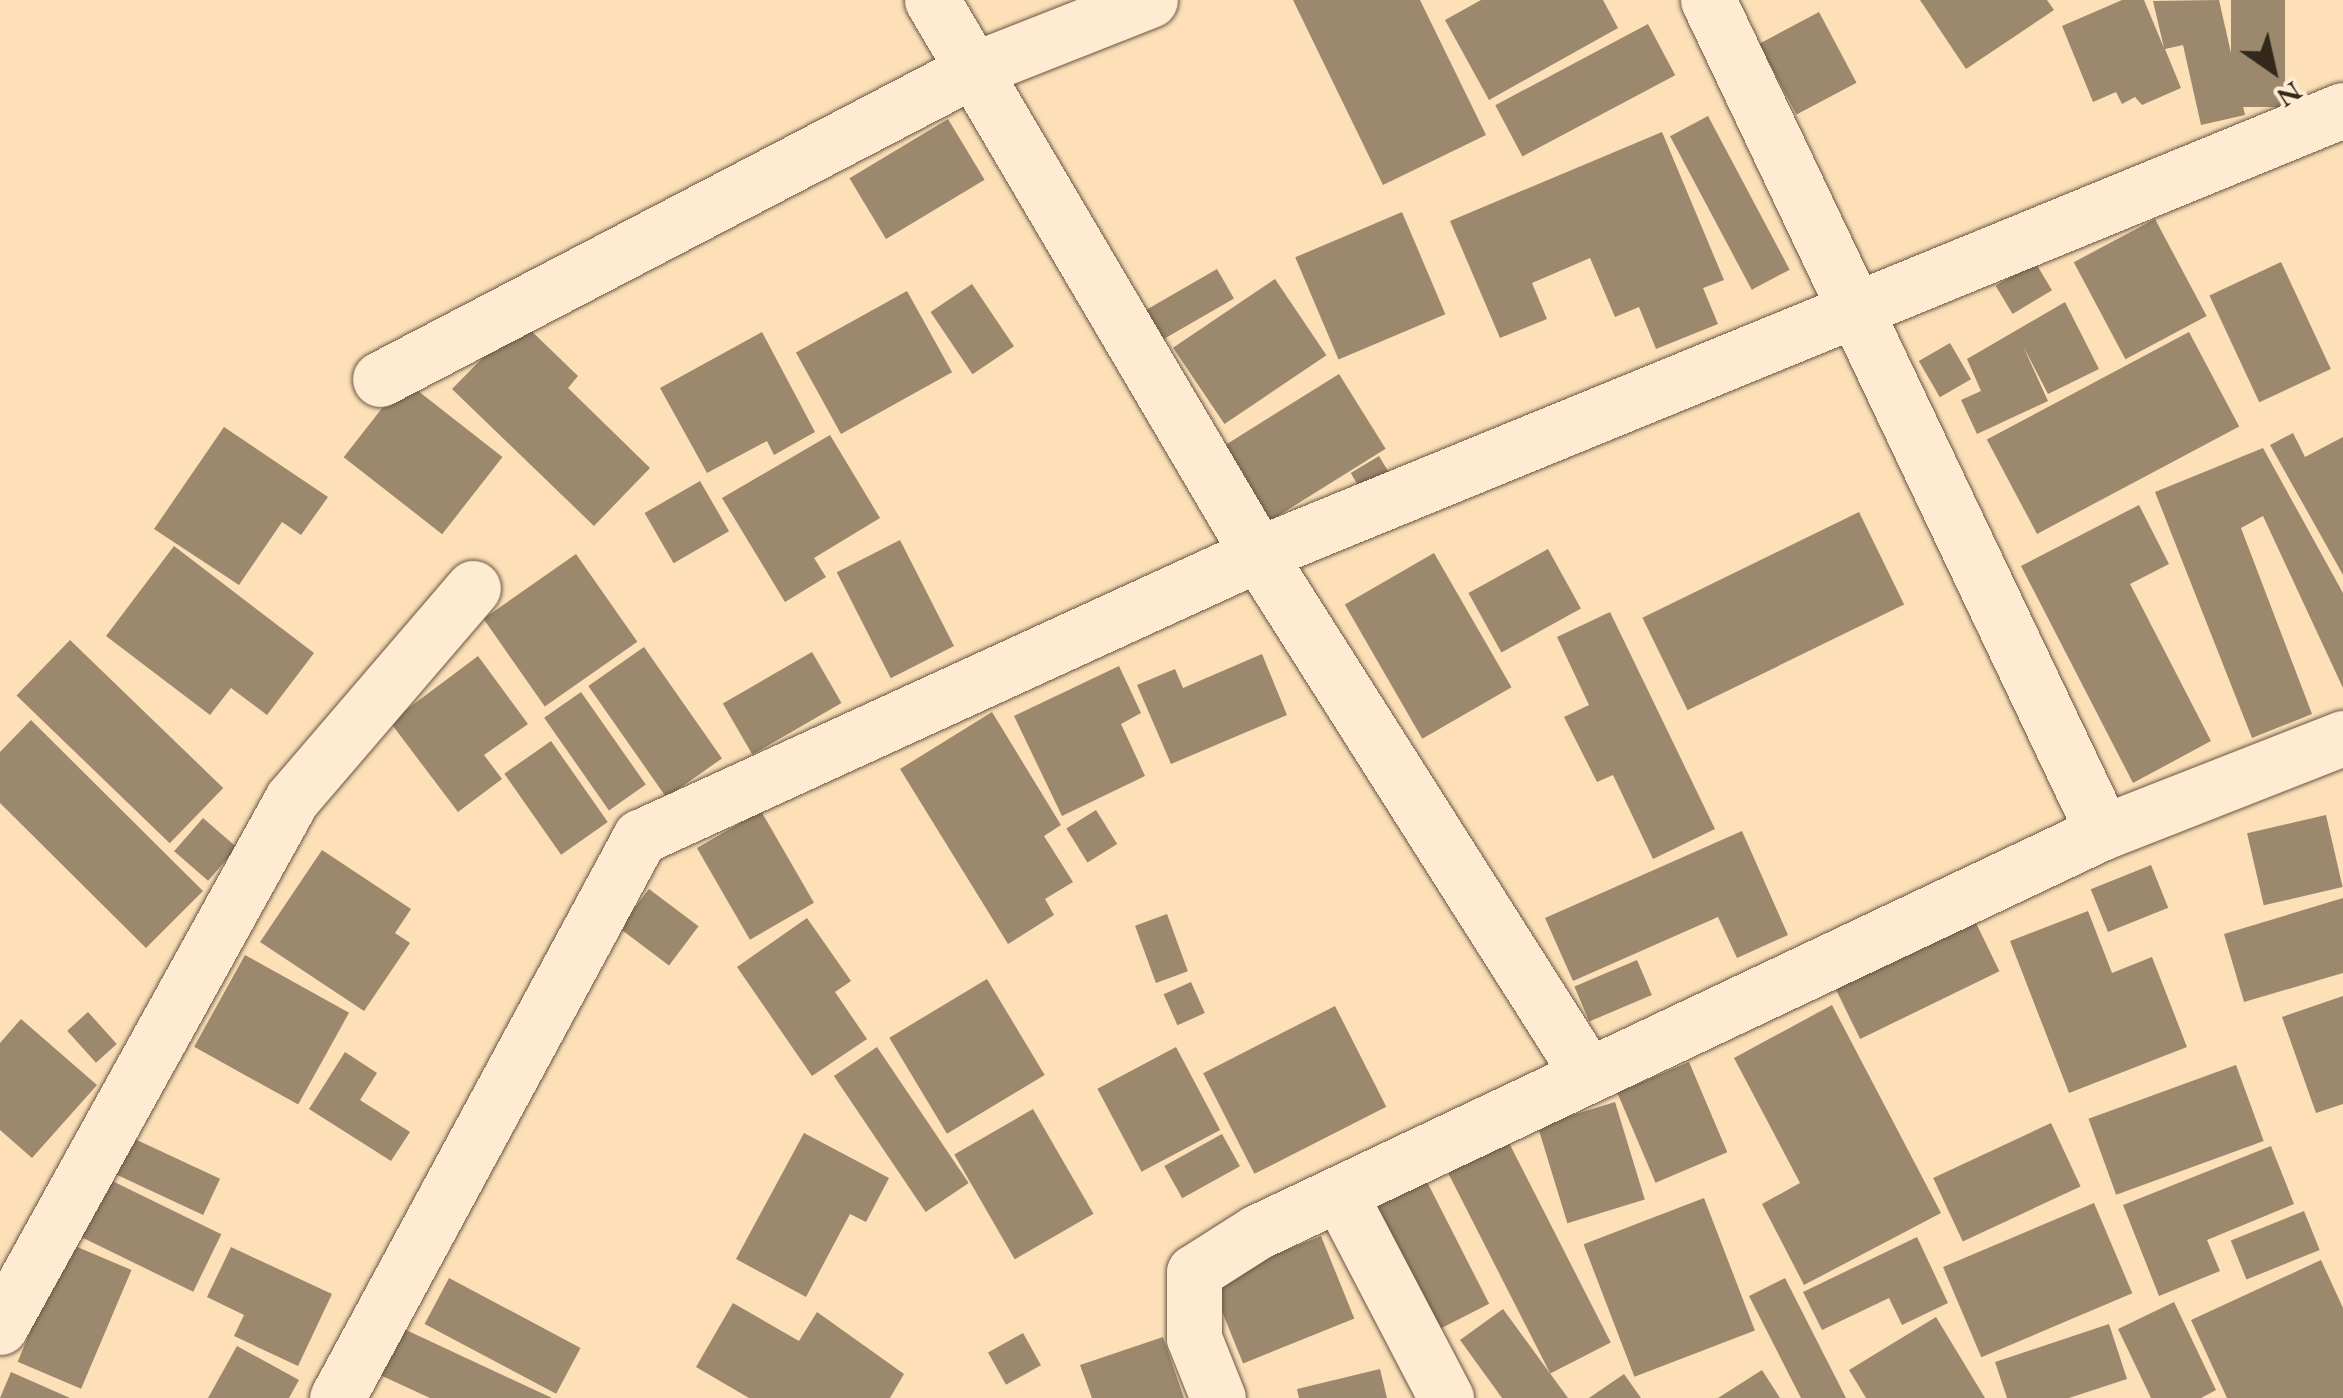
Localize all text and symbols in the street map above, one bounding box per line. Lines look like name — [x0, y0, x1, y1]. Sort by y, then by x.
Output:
north arrow — [2223, 20, 2323, 120]
text: N — [2270, 74, 2309, 116]

